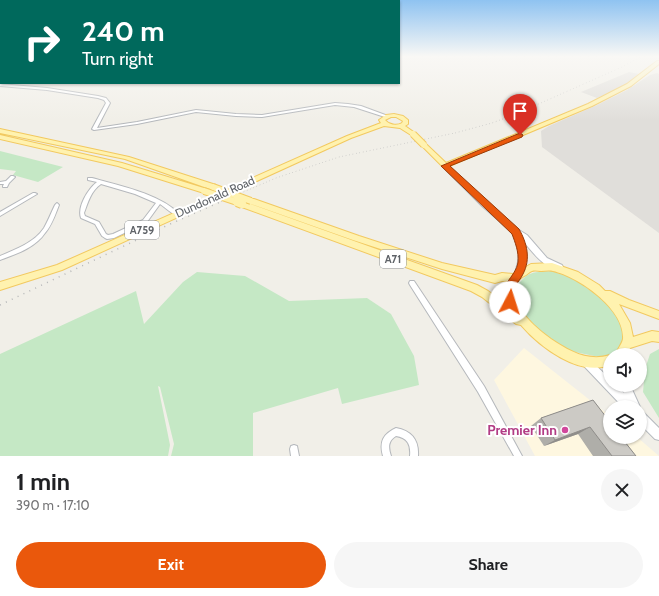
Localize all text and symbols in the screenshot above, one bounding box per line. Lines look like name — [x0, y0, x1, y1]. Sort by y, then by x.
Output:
text: 240 m — [82, 14, 165, 48]
icon: right — [16, 16, 68, 68]
text: Turn right — [82, 48, 153, 70]
pin — [503, 94, 537, 135]
icon: arrive — [509, 100, 531, 122]
street label: Dundonald Road — [173, 172, 257, 221]
road number: A759 — [125, 221, 159, 239]
road number: A71 — [380, 250, 406, 268]
position arrow — [489, 281, 531, 323]
map controls — [603, 348, 647, 444]
button: sound — [603, 348, 647, 392]
button: layers — [603, 400, 647, 444]
place label: Premier Inn — [487, 421, 557, 439]
marker: Premier Inn — [560, 425, 570, 435]
text: 1 min — [16, 467, 70, 496]
button: close — [601, 469, 643, 511]
text: 390 m · 17:10 — [16, 497, 90, 513]
button: Exit — [16, 542, 326, 588]
button: Share — [334, 542, 643, 588]

